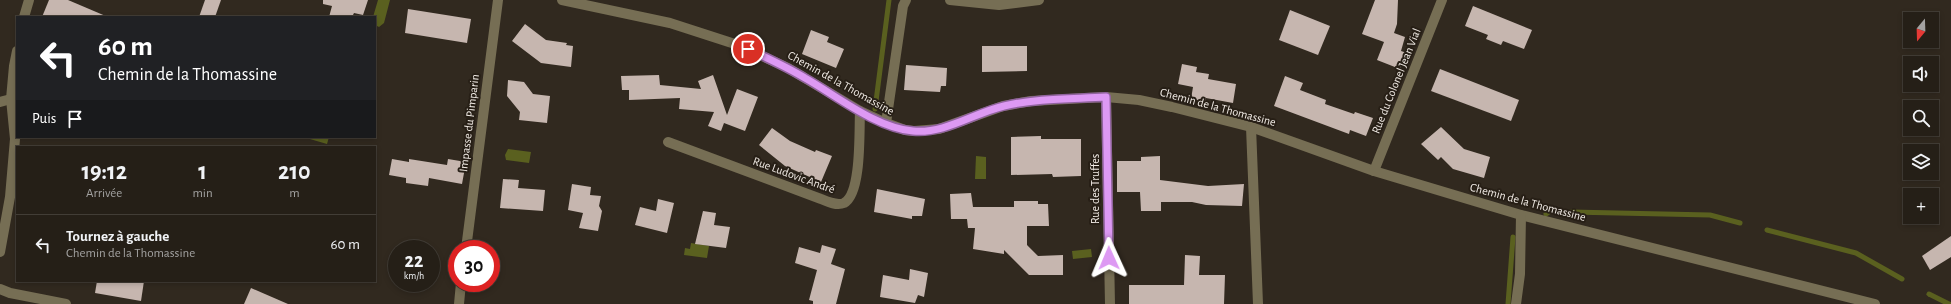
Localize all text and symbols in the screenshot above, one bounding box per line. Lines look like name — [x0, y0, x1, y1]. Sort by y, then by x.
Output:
north arrow — [1903, 12, 1939, 48]
map controls — [1903, 12, 1939, 224]
street label: Rue du Colonel Jean Vial — [1369, 27, 1423, 135]
icon: left — [32, 32, 84, 84]
pin — [731, 32, 765, 66]
text: 60 m — [98, 33, 153, 61]
icon: arrive — [737, 38, 759, 60]
street label: Chemin de la Thomassine — [786, 49, 896, 117]
button: sound — [1903, 56, 1939, 92]
text: Chemin de la Thomassine — [98, 66, 277, 84]
street label: Impasse du Pimparin — [457, 73, 481, 173]
street label: Chemin de la Thomassine — [1159, 86, 1277, 128]
button: search — [1903, 100, 1939, 136]
icon: arrive — [64, 108, 86, 130]
text: Puis — [32, 111, 56, 126]
button: layers — [1903, 144, 1939, 180]
street label: Rue des Truffes — [1089, 154, 1101, 224]
street label: Rue Ludovic André — [751, 155, 837, 195]
text: 19:12 — [81, 160, 127, 184]
text: 1 — [198, 160, 207, 184]
text: 210 — [278, 160, 311, 184]
street label: Chemin de la Thomassine — [1469, 181, 1587, 223]
text: Arrivée — [86, 187, 122, 200]
text: min — [192, 187, 213, 200]
text: m — [289, 187, 300, 200]
button: + — [1903, 188, 1939, 224]
text: Tournez à gauche — [66, 229, 169, 244]
icon: left — [32, 234, 54, 256]
text: 60 m — [331, 237, 360, 252]
position arrow — [1088, 237, 1130, 279]
speed limit sign: 30 — [448, 240, 500, 292]
text: Chemin de la Thomassine — [66, 247, 195, 260]
text: 22 — [405, 251, 423, 271]
text: km/h — [404, 271, 424, 281]

